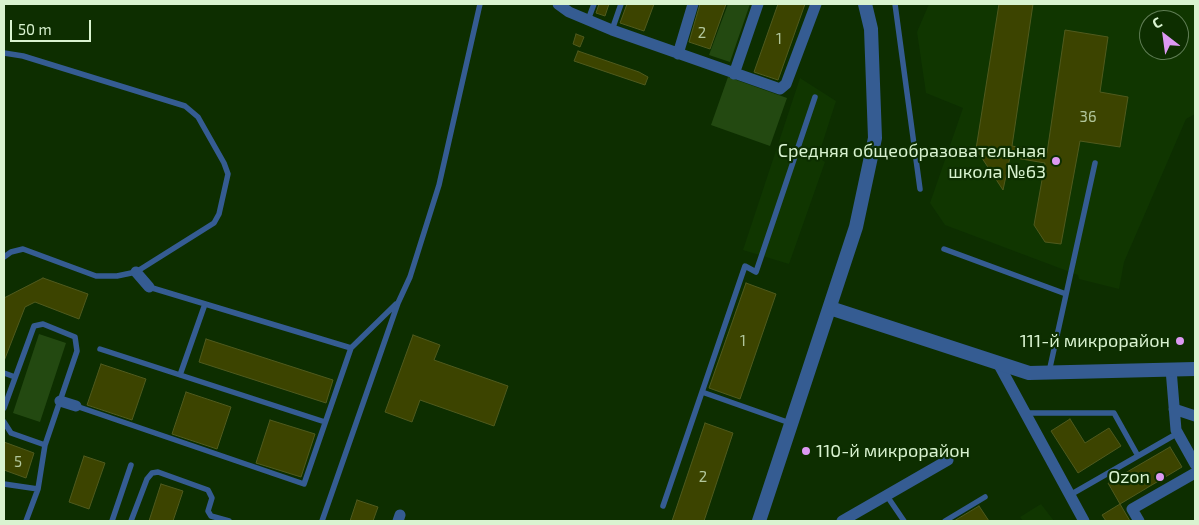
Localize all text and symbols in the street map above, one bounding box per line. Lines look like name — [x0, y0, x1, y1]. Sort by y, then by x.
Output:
scale bar — [12, 10, 94, 42]
north arrow — [1139, 10, 1189, 60]
text: С — [1149, 13, 1165, 32]
text: 50 m — [18, 20, 52, 38]
house number: 2 — [698, 24, 706, 42]
house number: 1 — [776, 30, 782, 48]
house number: 36 — [1080, 108, 1096, 126]
place label: Средняя общеобразовательная школа №63 — [778, 140, 1046, 182]
marker: Средняя общеобразовательная школа №63 — [1050, 155, 1062, 167]
place label: 111-й микрорайон — [1020, 330, 1170, 352]
house number: 1 — [740, 332, 746, 350]
marker: 111-й микрорайон — [1174, 335, 1186, 347]
place label: 110-й микрорайон — [816, 440, 970, 462]
marker: 110-й микрорайон — [800, 445, 812, 457]
house number: 5 — [14, 453, 22, 471]
place label: Ozon — [1108, 466, 1150, 488]
house number: 2 — [699, 468, 707, 486]
marker: Ozon — [1154, 471, 1166, 483]

